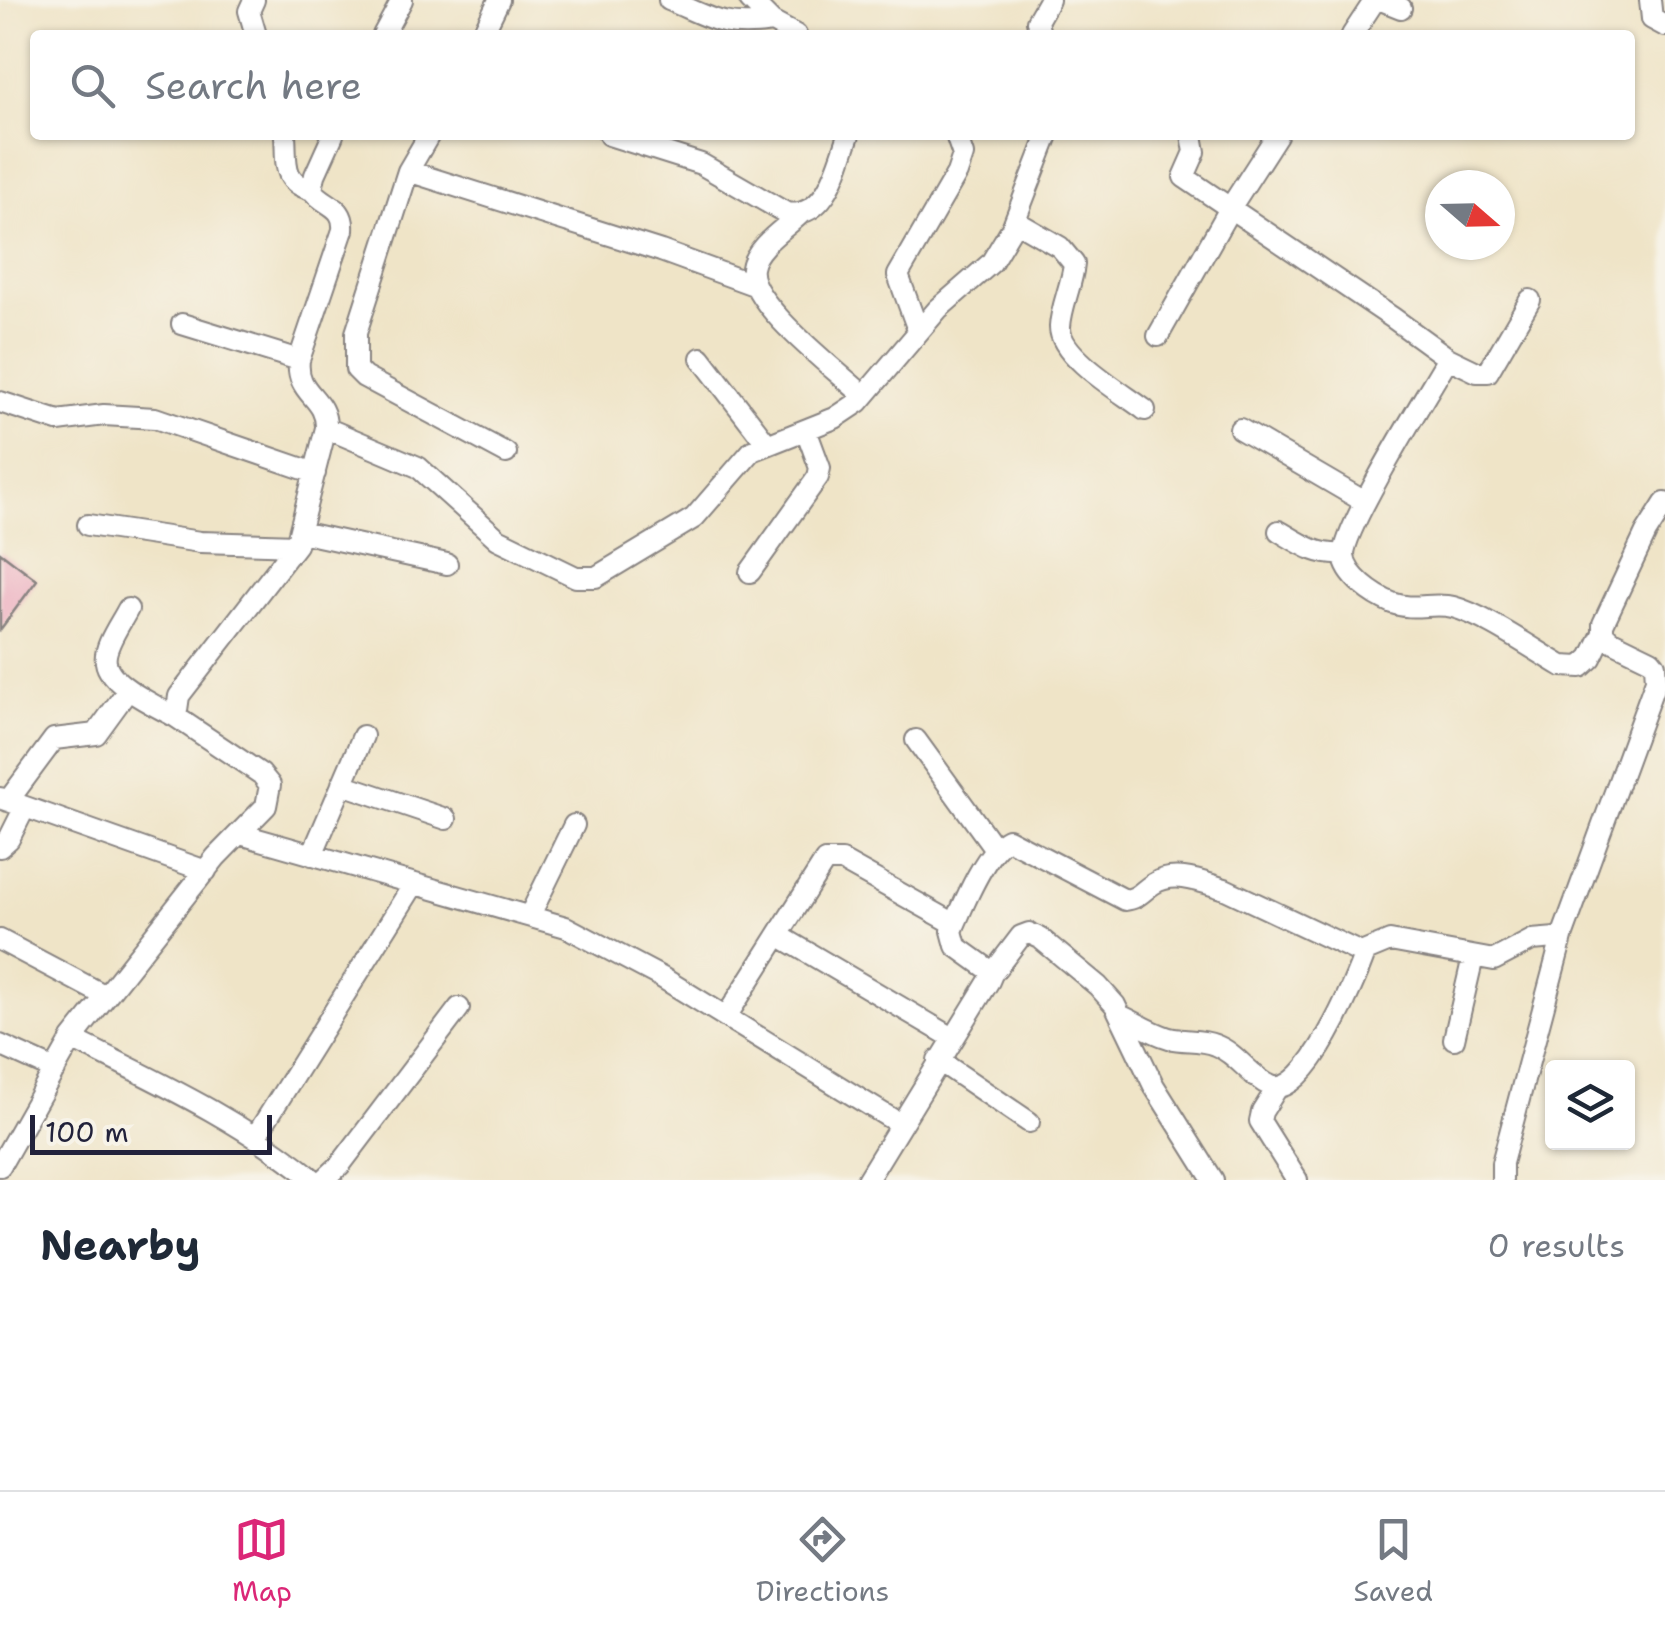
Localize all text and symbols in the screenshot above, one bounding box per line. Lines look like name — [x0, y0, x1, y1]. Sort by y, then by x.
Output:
search box — [30, 30, 1635, 140]
icon: search — [65, 58, 120, 113]
text: Search here — [145, 60, 362, 111]
north arrow — [1425, 170, 1515, 260]
map controls — [1545, 1060, 1635, 1150]
button: layers — [1545, 1060, 1635, 1150]
scale bar — [30, 1110, 272, 1154]
text: 100 m — [45, 1113, 129, 1151]
text: Nearby — [40, 1217, 200, 1273]
text: 0 results — [1488, 1224, 1625, 1267]
tab: Map — [232, 1512, 292, 1610]
tab: Directions — [756, 1512, 889, 1610]
tab: Saved — [1353, 1512, 1433, 1610]

